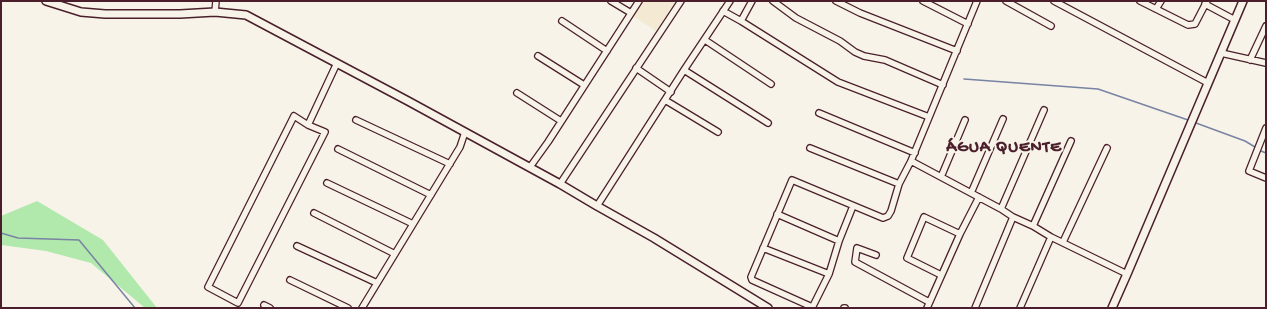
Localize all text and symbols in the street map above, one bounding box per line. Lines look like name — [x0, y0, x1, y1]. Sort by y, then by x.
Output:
district label: ÁGUA QUENTE — [946, 138, 1062, 158]

